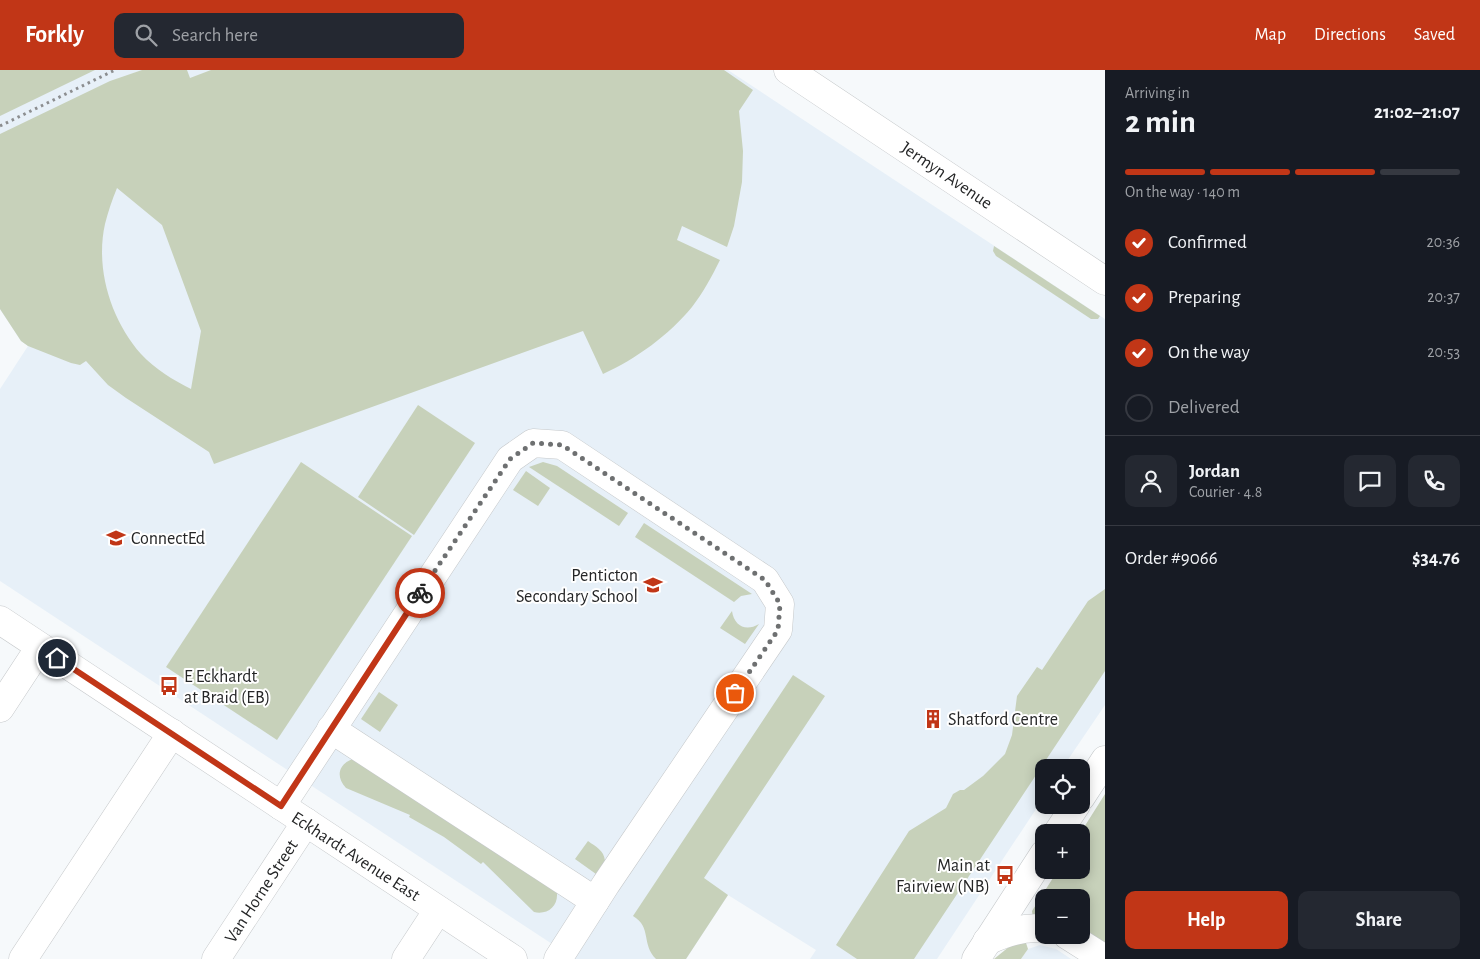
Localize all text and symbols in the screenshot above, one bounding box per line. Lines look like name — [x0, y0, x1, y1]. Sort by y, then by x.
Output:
search box — [114, 13, 464, 58]
icon: search — [132, 21, 160, 49]
text: Forkly — [25, 23, 84, 47]
text: Search here — [172, 26, 258, 45]
text: Map — [1255, 26, 1286, 44]
text: Directions — [1314, 26, 1386, 44]
text: Saved — [1414, 26, 1455, 44]
text: Arriving in — [1125, 85, 1190, 101]
text: 21:02–21:07 — [1374, 103, 1460, 122]
text: 2 min — [1125, 106, 1196, 138]
street label: Jermyn Avenue — [898, 139, 995, 213]
text: On the way · 140 m — [1125, 184, 1240, 200]
icon: check — [1125, 229, 1153, 257]
text: Confirmed — [1168, 233, 1247, 252]
text: 20:36 — [1426, 234, 1460, 250]
icon: check — [1125, 284, 1153, 312]
text: Preparing — [1168, 288, 1241, 307]
text: 20:37 — [1427, 289, 1460, 305]
icon: check — [1125, 339, 1153, 367]
text: On the way — [1168, 343, 1250, 362]
text: 20:53 — [1427, 344, 1460, 360]
text: Delivered — [1168, 398, 1240, 417]
button: person — [1125, 455, 1177, 507]
button: chat — [1344, 455, 1396, 507]
button: phone — [1408, 455, 1460, 507]
text: Jordan — [1189, 462, 1240, 481]
text: Courier · 4.8 — [1189, 484, 1262, 500]
school or university icon: ConnectEd — [105, 527, 127, 549]
place label: ConnectEd — [131, 530, 205, 548]
text: Order #9066 — [1125, 549, 1218, 568]
text: $34.76 — [1412, 549, 1460, 568]
place label: Penticton Secondary School — [516, 567, 638, 606]
courier — [395, 568, 445, 618]
school or university icon: Penticton Secondary School — [642, 574, 664, 596]
icon: bike — [406, 579, 434, 607]
pin — [36, 637, 78, 679]
icon: home — [43, 644, 71, 672]
place label: E Eckhardt at Braid (EB) — [184, 668, 270, 707]
pin — [714, 672, 756, 714]
bus stop icon: E Eckhardt at Braid (EB) — [158, 675, 180, 697]
icon: bag — [721, 679, 749, 707]
building icon: Shatford Centre — [922, 708, 944, 730]
place label: Shatford Centre — [948, 711, 1058, 729]
map controls — [1035, 759, 1090, 944]
button: locate — [1035, 759, 1090, 814]
street label: Eckhardt Avenue East — [288, 809, 423, 905]
button: + — [1035, 824, 1090, 879]
street label: Van Horne Street — [222, 837, 302, 946]
place label: Main at Fairview (NB) — [896, 857, 990, 896]
bus stop icon: Main at Fairview (NB) — [994, 864, 1016, 886]
button: − — [1035, 889, 1090, 944]
button: Help — [1125, 891, 1288, 949]
button: Share — [1298, 891, 1460, 949]

